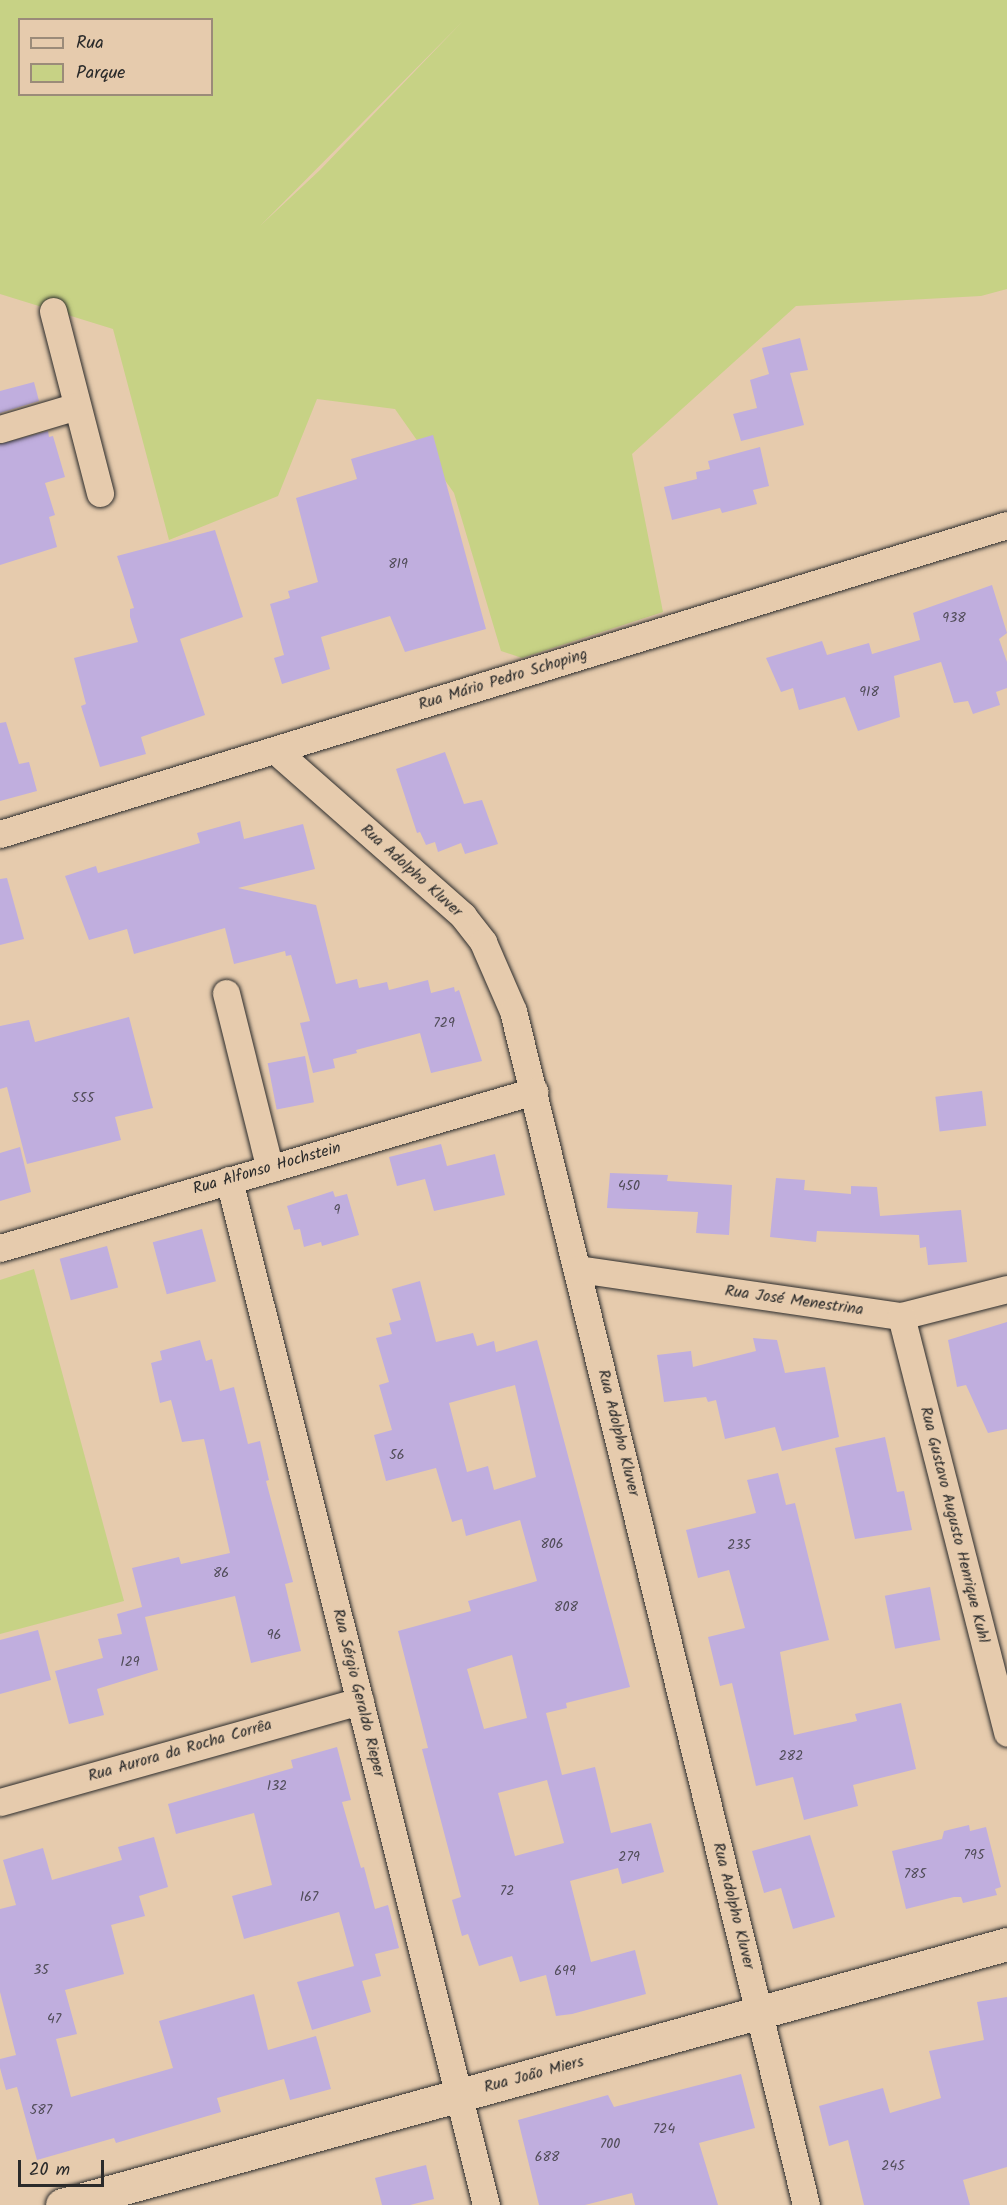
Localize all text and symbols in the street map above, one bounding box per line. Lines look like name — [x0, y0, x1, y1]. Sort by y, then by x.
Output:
legend — [18, 18, 213, 96]
text: Rua — [76, 29, 104, 58]
text: Parque — [76, 59, 125, 88]
house number: 819 — [388, 556, 408, 572]
house number: 938 — [942, 610, 966, 626]
street label: Rua Mário Pedro Schoping — [416, 645, 590, 715]
house number: 918 — [859, 684, 879, 700]
street label: Rua Adolpho Kluver — [356, 820, 466, 922]
house number: 729 — [433, 1015, 455, 1031]
house number: 555 — [72, 1090, 94, 1106]
street label: Rua Alfonso Hochstein — [191, 1139, 343, 1199]
house number: 450 — [618, 1178, 640, 1194]
house number: 9 — [334, 1202, 340, 1218]
street label: Rua José Menestrina — [724, 1282, 864, 1320]
street label: Rua Adolpho Kluver — [593, 1368, 643, 1498]
street label: Rua Gustavo Augusto Henrique Kuhl — [915, 1405, 993, 1645]
house number: 56 — [389, 1447, 405, 1463]
house number: 806 — [540, 1536, 564, 1552]
house number: 235 — [727, 1537, 751, 1553]
house number: 86 — [213, 1565, 229, 1581]
house number: 808 — [554, 1599, 578, 1615]
street label: Rua Sérgio Geraldo Rieper — [328, 1607, 388, 1779]
house number: 96 — [267, 1627, 281, 1643]
house number: 129 — [120, 1654, 140, 1670]
street label: Rua Aurora da Rocha Corrêa — [86, 1716, 274, 1786]
house number: 282 — [779, 1748, 803, 1764]
house number: 132 — [267, 1778, 287, 1794]
street label: Rua Adolpho Kluver — [708, 1841, 758, 1971]
house number: 795 — [964, 1847, 984, 1863]
house number: 279 — [618, 1849, 640, 1865]
house number: 785 — [904, 1866, 926, 1882]
house number: 72 — [500, 1883, 514, 1899]
house number: 167 — [300, 1889, 318, 1905]
house number: 35 — [33, 1962, 49, 1978]
house number: 699 — [554, 1963, 576, 1979]
house number: 47 — [47, 2011, 61, 2027]
street label: Rua João Miers — [482, 2052, 586, 2098]
house number: 587 — [30, 2102, 52, 2118]
house number: 724 — [653, 2121, 675, 2137]
house number: 700 — [600, 2136, 620, 2152]
scale bar — [21, 2148, 106, 2186]
house number: 688 — [535, 2149, 559, 2165]
text: 20 m — [29, 2156, 70, 2185]
house number: 245 — [881, 2158, 905, 2174]

